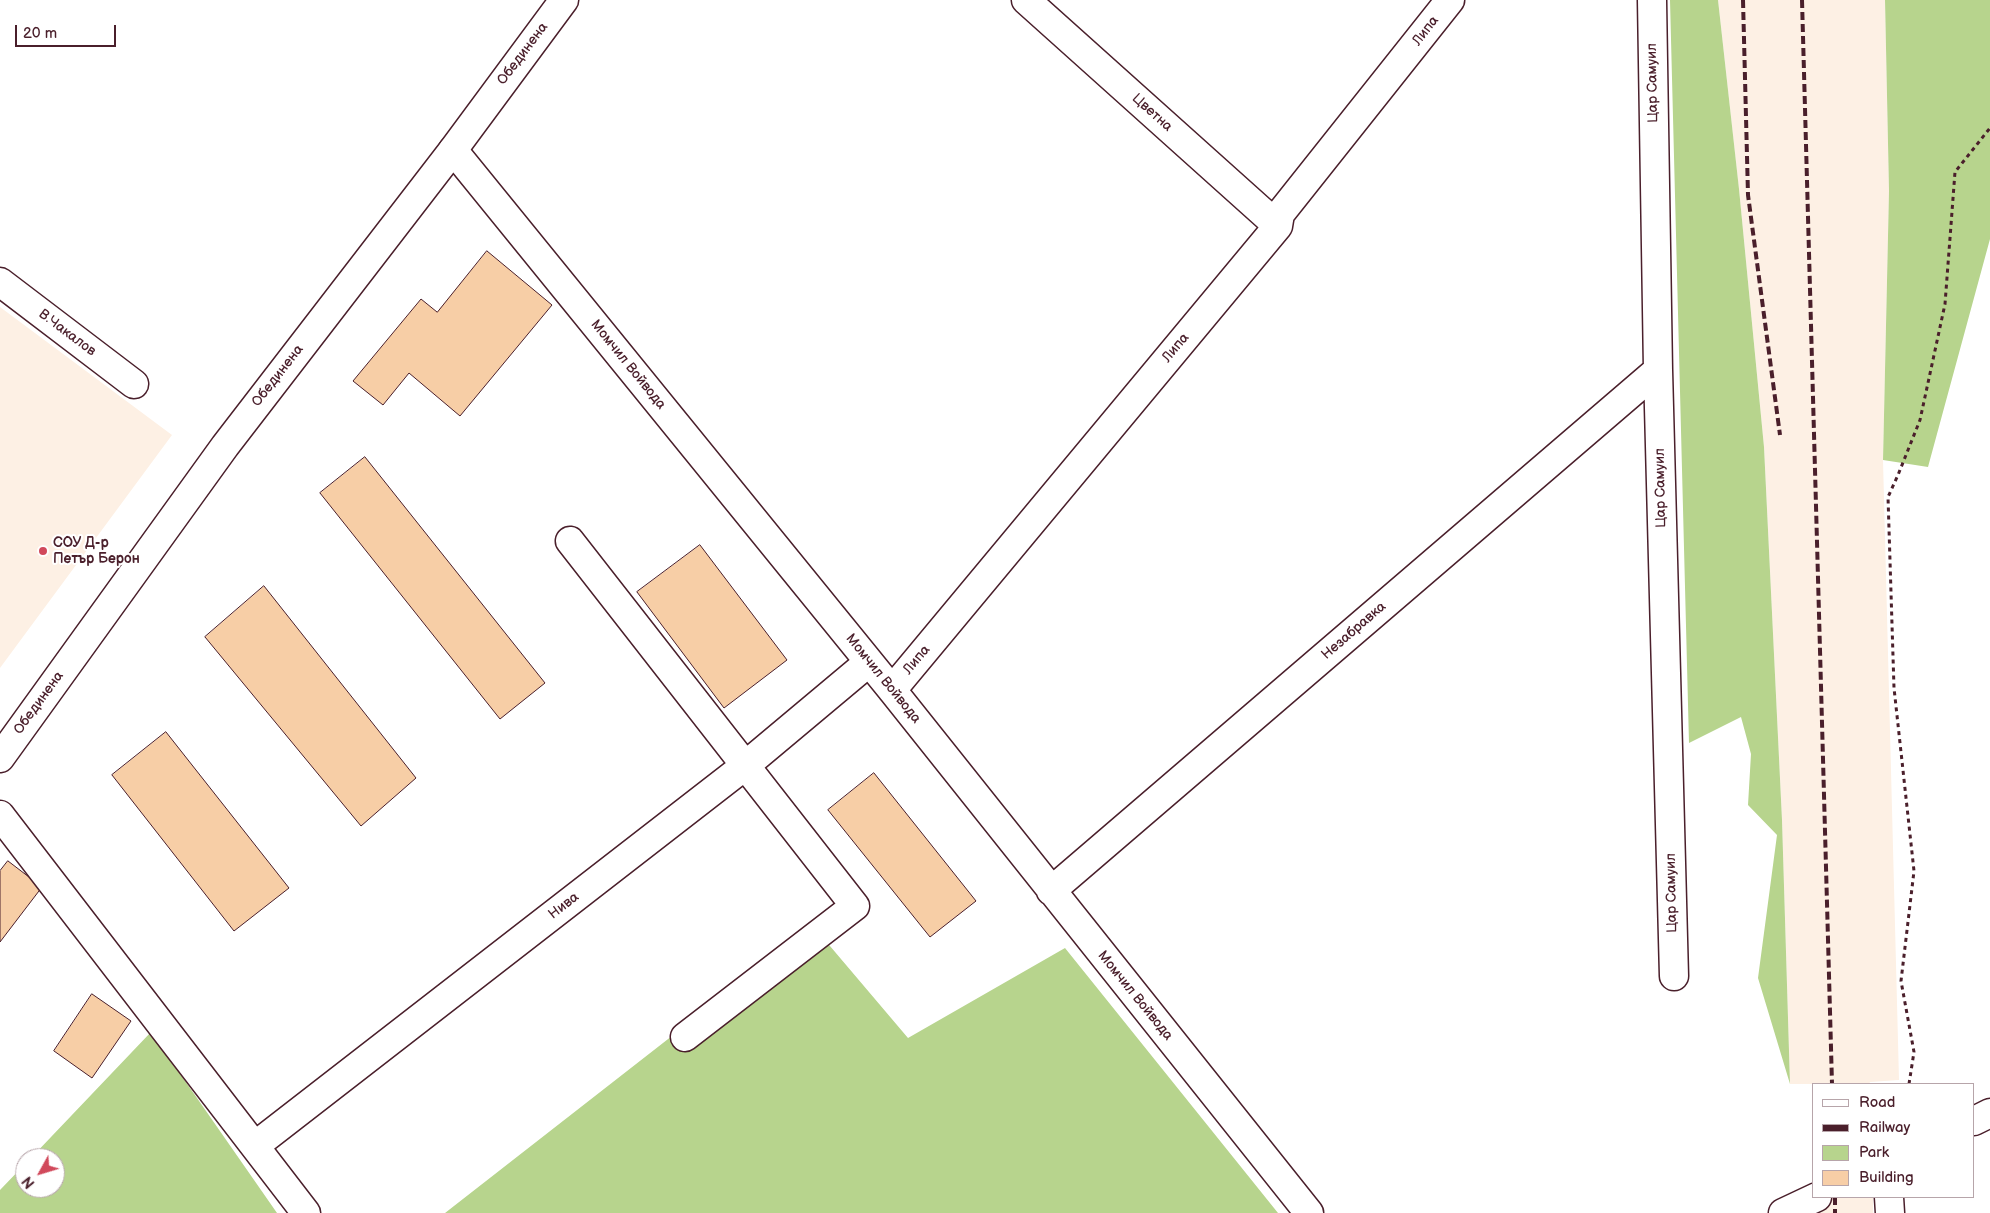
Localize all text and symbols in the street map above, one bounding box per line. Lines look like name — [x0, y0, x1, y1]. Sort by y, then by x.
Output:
street label: Липа — [1409, 13, 1443, 49]
scale bar — [18, 15, 119, 47]
street label: Обединена — [494, 19, 552, 89]
text: 20 m — [23, 24, 57, 43]
street label: Цар Самуил — [1644, 43, 1662, 123]
street label: Цветна — [1128, 91, 1176, 135]
street label: В.Чакалов — [35, 306, 99, 360]
street label: Момчил Войвода — [587, 317, 669, 413]
street label: Липа — [1159, 330, 1193, 366]
street label: Обединена — [249, 342, 307, 410]
street label: Цар Самуил — [1652, 448, 1670, 528]
place label: СОУ Д-р Петър Берон — [53, 535, 140, 568]
marker: СОУ Д-р Петър Берон — [37, 545, 49, 557]
street label: Незабравка — [1318, 598, 1390, 664]
street label: Момчил Войвода — [842, 631, 924, 727]
street label: Липа — [900, 642, 934, 678]
street label: Обединена — [11, 668, 67, 738]
street label: Цар Самуил — [1663, 853, 1681, 933]
street label: Нива — [546, 889, 582, 923]
street label: Момчил Войвода — [1094, 948, 1176, 1044]
legend — [1812, 1083, 1975, 1198]
text: Road — [1859, 1093, 1895, 1112]
text: Railway — [1859, 1118, 1910, 1137]
text: Park — [1859, 1143, 1889, 1162]
north arrow — [15, 1148, 65, 1198]
text: Building — [1859, 1168, 1914, 1187]
text: N — [19, 1173, 39, 1192]

